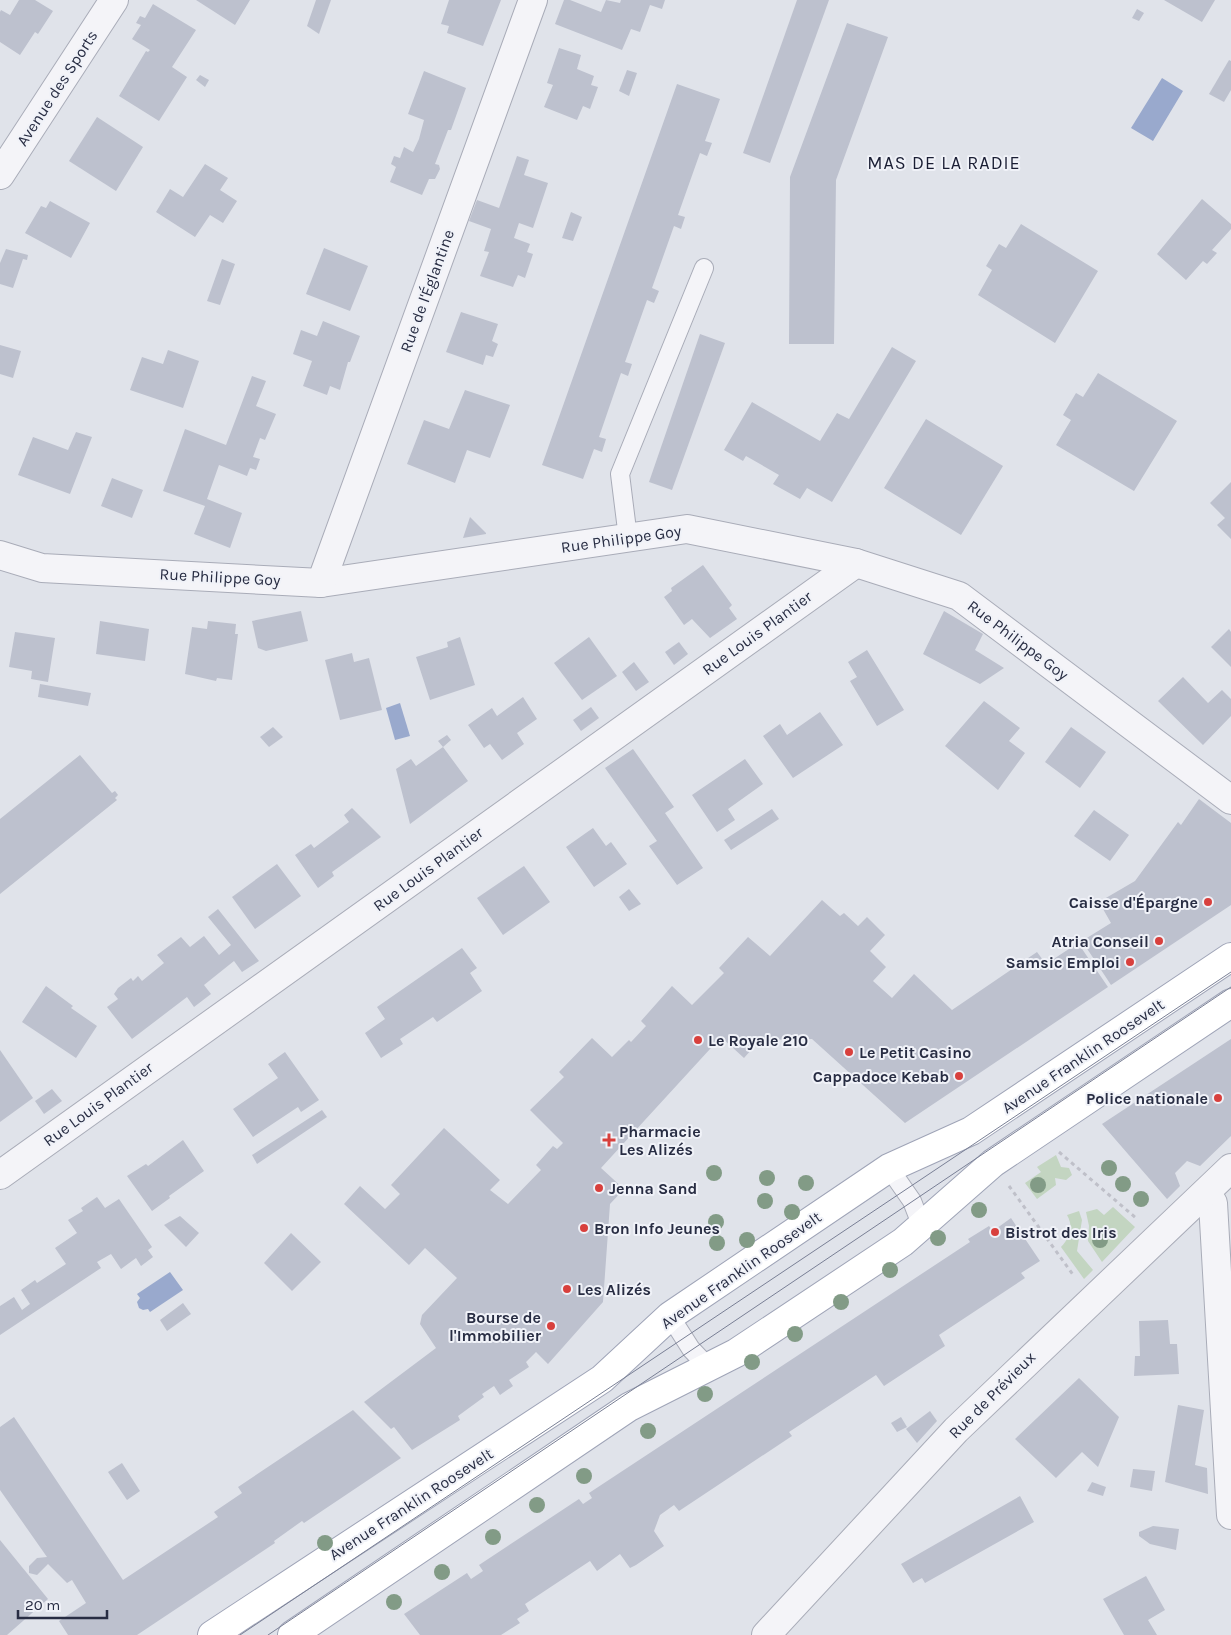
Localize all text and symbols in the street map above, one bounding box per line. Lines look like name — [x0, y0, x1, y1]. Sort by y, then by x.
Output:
street label: Avenue des Sports — [12, 26, 102, 150]
district label: MAS DE LA RADIE — [867, 152, 1021, 174]
street label: Rue de l'Églantine — [396, 227, 458, 355]
street label: Rue Philippe Goy — [560, 521, 683, 557]
street label: Rue Philippe Goy — [159, 564, 282, 590]
street label: Rue Louis Plantier — [698, 587, 816, 679]
street label: Rue Philippe Goy — [964, 596, 1073, 684]
street label: Rue Louis Plantier — [369, 823, 487, 915]
place label: Caisse d'Épargne — [1069, 893, 1198, 912]
marker: Caisse d'Épargne — [1202, 896, 1214, 908]
place label: Atria Conseil — [1052, 932, 1149, 951]
marker: Atria Conseil — [1153, 935, 1165, 947]
place label: Samsic Emploi — [1006, 953, 1120, 972]
marker: Samsic Emploi — [1124, 956, 1136, 968]
street label: Avenue Franklin Roosevelt — [998, 995, 1168, 1117]
place label: Le Royale 210 — [708, 1031, 808, 1050]
marker: Le Royale 210 — [692, 1034, 704, 1046]
place label: Le Petit Casino — [859, 1043, 971, 1062]
marker: Le Petit Casino — [843, 1046, 855, 1058]
street label: Rue Louis Plantier — [39, 1058, 157, 1150]
place label: Cappadoce Kebab — [813, 1067, 949, 1086]
marker: Cappadoce Kebab — [953, 1070, 965, 1082]
place label: Police nationale — [1086, 1089, 1208, 1108]
marker: Police nationale — [1212, 1092, 1224, 1104]
place label: Pharmacie Les Alizés — [619, 1122, 701, 1159]
marker: Pharmacie Les Alizés — [603, 1134, 615, 1146]
place label: Jenna Sand — [609, 1179, 697, 1198]
marker: Jenna Sand — [593, 1182, 605, 1194]
street label: Avenue Franklin Roosevelt — [657, 1207, 825, 1333]
place label: Bron Info Jeunes — [594, 1219, 720, 1238]
marker: Bron Info Jeunes — [578, 1222, 590, 1234]
place label: Bistrot des Iris — [1005, 1223, 1117, 1242]
marker: Bistrot des Iris — [989, 1226, 1001, 1238]
place label: Les Alizés — [577, 1280, 651, 1299]
marker: Les Alizés — [561, 1283, 573, 1295]
place label: Bourse de l'Immobilier — [449, 1308, 542, 1345]
marker: Bourse de l'Immobilier — [545, 1320, 557, 1332]
street label: Rue de Prévieux — [945, 1348, 1039, 1442]
street label: Avenue Franklin Roosevelt — [326, 1444, 496, 1564]
scale bar — [18, 1588, 106, 1620]
text: 20 m — [25, 1596, 60, 1614]

